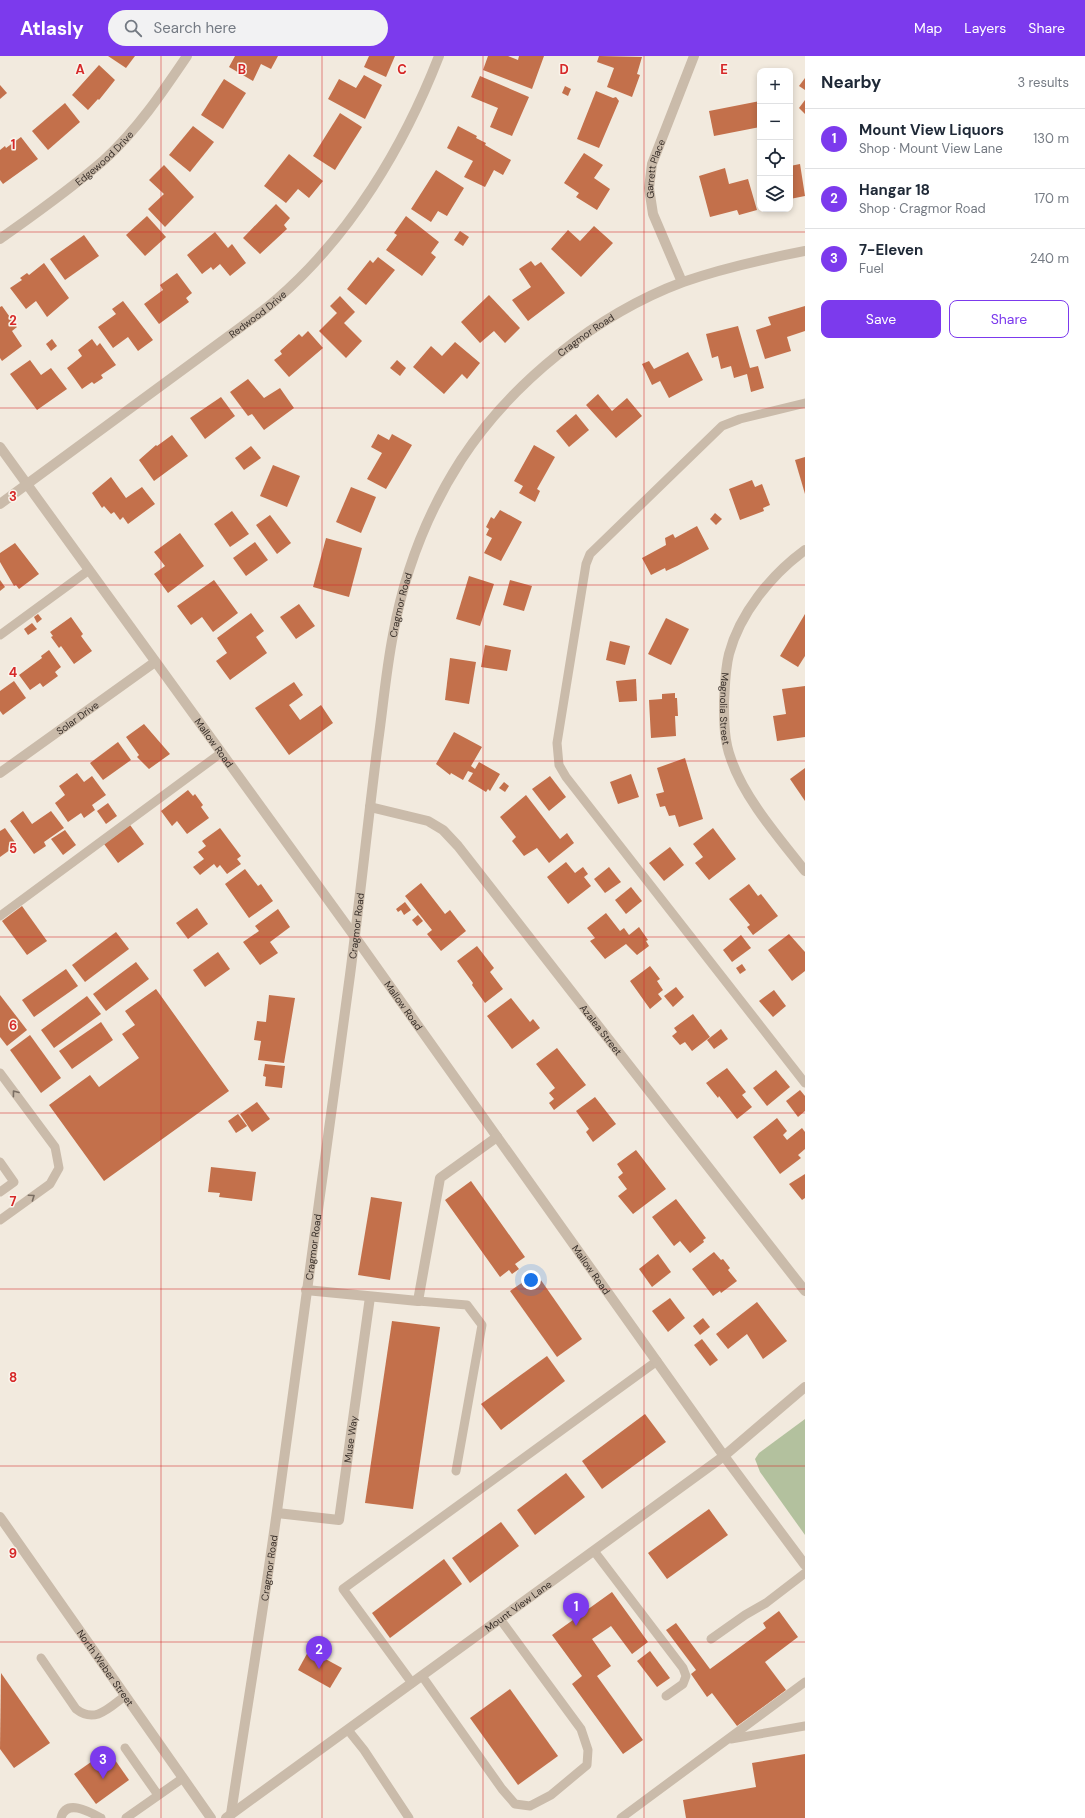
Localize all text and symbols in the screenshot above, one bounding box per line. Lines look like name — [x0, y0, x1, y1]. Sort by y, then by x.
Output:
search box — [108, 10, 388, 46]
text: Atlasly — [20, 16, 84, 41]
icon: search — [122, 17, 144, 39]
text: Search here — [154, 18, 236, 38]
text: Map — [914, 19, 942, 37]
text: Layers — [964, 19, 1006, 37]
text: Share — [1028, 19, 1065, 37]
text: A — [75, 61, 85, 78]
text: B — [238, 61, 246, 78]
text: C — [397, 61, 407, 78]
text: D — [559, 61, 569, 78]
text: E — [720, 61, 728, 78]
map controls — [757, 68, 793, 212]
button: + — [757, 68, 793, 104]
text: Nearby — [821, 71, 881, 93]
text: 3 results — [1017, 74, 1069, 91]
button: − — [757, 104, 793, 140]
text: Mount View Liquors — [859, 120, 1004, 140]
street label: Edgewood Drive — [73, 128, 136, 189]
text: 1 — [832, 130, 836, 147]
text: 130 m — [1033, 130, 1069, 147]
text: 1 — [11, 136, 15, 153]
street label: Garrett Place — [643, 137, 668, 200]
button: locate — [757, 140, 793, 176]
text: Shop · Mount View Lane — [859, 140, 1003, 157]
button: layers — [757, 176, 793, 212]
text: Hangar 18 — [859, 180, 930, 200]
text: 2 — [830, 190, 838, 207]
text: 170 m — [1034, 190, 1069, 207]
text: Shop · Cragmor Road — [859, 200, 986, 217]
text: 7-Eleven — [859, 240, 923, 260]
text: 3 — [830, 250, 838, 267]
text: 240 m — [1030, 250, 1069, 267]
text: Fuel — [859, 260, 884, 277]
street label: Redwood Drive — [226, 288, 290, 341]
button: Save — [821, 300, 941, 338]
button: Share — [949, 300, 1069, 338]
street label: Cragmor Road — [555, 311, 617, 360]
text: 2 — [9, 312, 17, 329]
text: 3 — [9, 488, 17, 505]
street label: Cragmor Road — [387, 571, 415, 639]
text: 4 — [9, 664, 17, 681]
street label: Magnolia Street — [717, 672, 733, 746]
street label: Solar Drive — [54, 698, 102, 738]
street label: Mallow Road — [192, 716, 236, 770]
text: 5 — [9, 840, 17, 857]
street label: Cragmor Road — [346, 892, 367, 960]
street label: Mallow Road — [381, 978, 425, 1033]
street label: Azalea Street — [577, 1002, 625, 1058]
text: 6 — [9, 1017, 17, 1034]
one-way arrow — [13, 1090, 20, 1097]
text: 7 — [10, 1193, 17, 1210]
one-way arrow — [28, 1194, 35, 1202]
street label: Cragmor Road — [303, 1213, 324, 1281]
street label: Mallow Road — [569, 1242, 613, 1297]
your location — [521, 1270, 541, 1290]
text: 8 — [9, 1369, 17, 1386]
street label: Muse Way — [341, 1414, 361, 1464]
street label: Cragmor Road — [258, 1534, 281, 1602]
text: 9 — [9, 1545, 17, 1562]
street label: Mount View Lane — [482, 1577, 555, 1635]
pin: 1 — [563, 1593, 589, 1626]
street label: North Weber Street — [74, 1627, 137, 1709]
pin: 2 — [306, 1636, 332, 1669]
pin: 3 — [90, 1746, 116, 1779]

